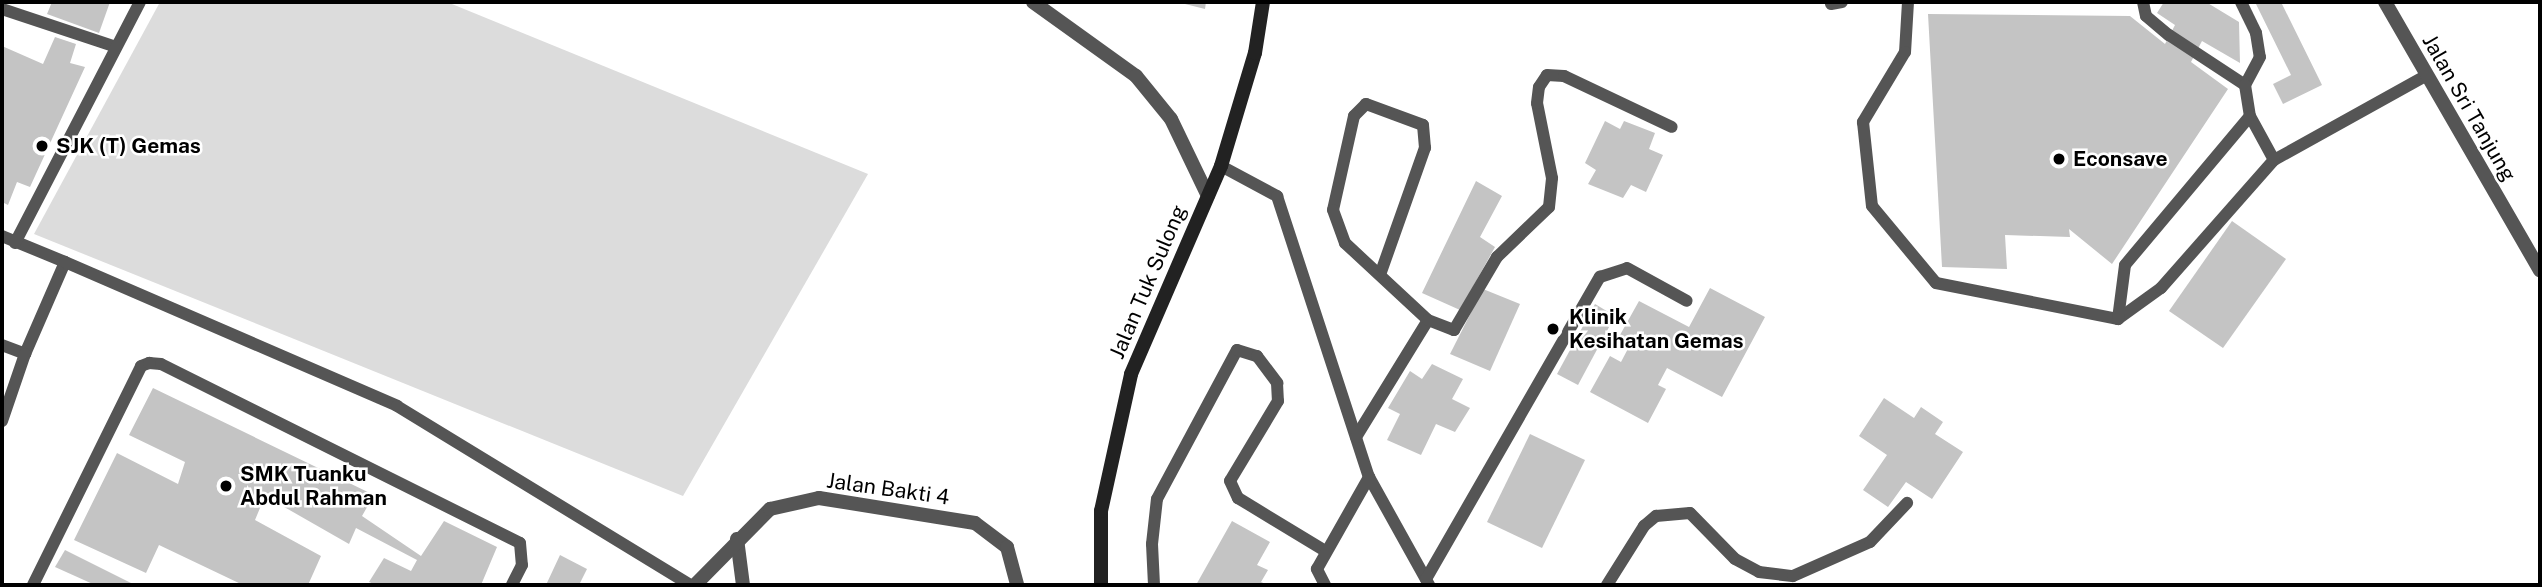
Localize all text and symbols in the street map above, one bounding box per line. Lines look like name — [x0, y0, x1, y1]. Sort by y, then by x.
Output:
street label: Jalan Sri Tanjung — [2417, 30, 2521, 186]
place label: SJK (T) Gemas — [56, 133, 201, 159]
marker: SJK (T) Gemas — [34, 138, 50, 154]
place label: Econsave — [2073, 146, 2168, 172]
marker: Econsave — [2051, 151, 2067, 167]
street label: Jalan Tuk Sulong — [1104, 201, 1192, 363]
place label: Klinik Kesihatan Gemas — [1569, 304, 1744, 354]
marker: Klinik Kesihatan Gemas — [1543, 319, 1563, 339]
place label: SMK Tuanku Abdul Rahman — [240, 461, 387, 511]
street label: Jalan Bakti 4 — [825, 468, 951, 510]
marker: SMK Tuanku Abdul Rahman — [218, 478, 234, 494]

